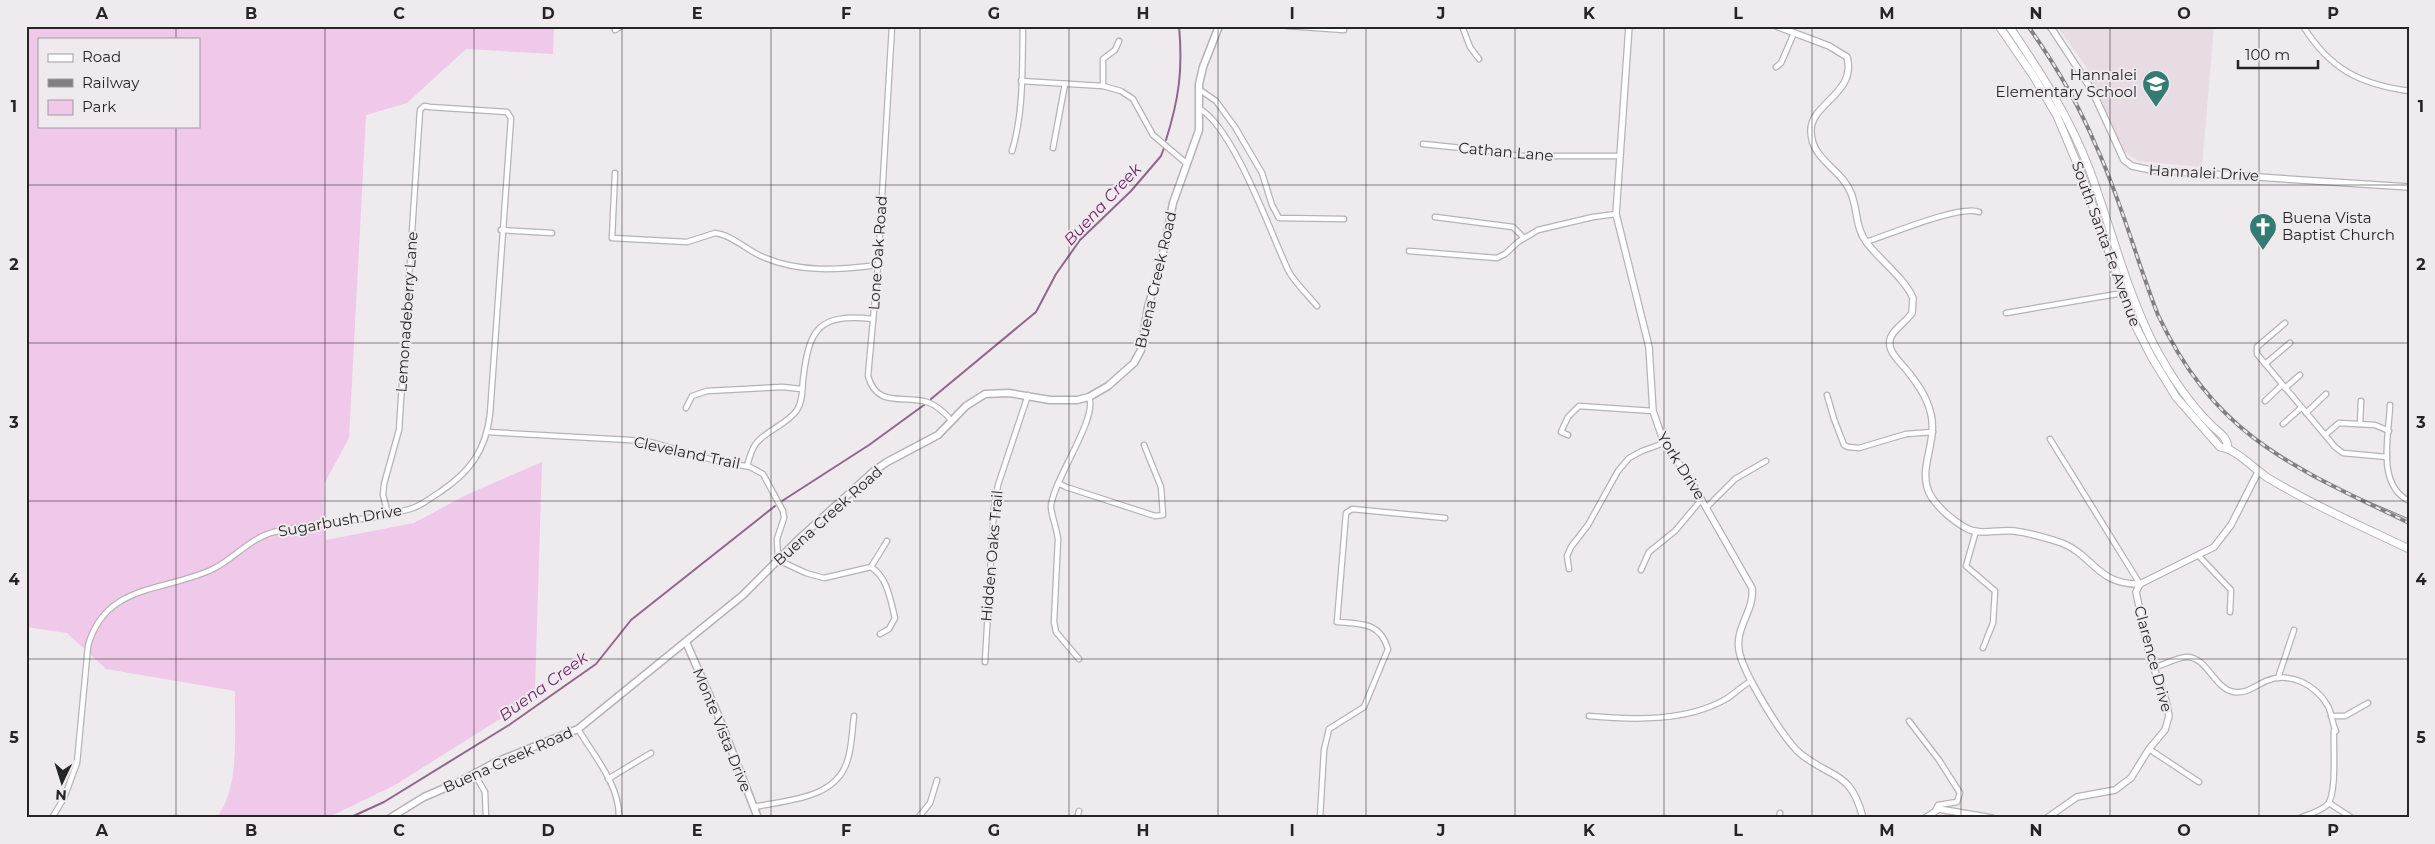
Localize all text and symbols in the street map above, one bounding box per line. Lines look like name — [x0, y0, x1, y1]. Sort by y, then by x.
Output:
text: A — [95, 4, 109, 23]
text: B — [245, 4, 257, 23]
text: C — [393, 4, 405, 23]
text: D — [541, 4, 555, 23]
text: E — [692, 4, 702, 23]
text: F — [841, 4, 851, 23]
text: G — [988, 4, 1000, 23]
text: H — [1137, 4, 1149, 23]
text: I — [1289, 4, 1295, 23]
text: J — [1436, 4, 1445, 23]
text: K — [1583, 4, 1596, 23]
text: L — [1733, 4, 1743, 23]
text: M — [1879, 4, 1895, 23]
text: N — [2030, 4, 2042, 23]
text: O — [2177, 4, 2191, 23]
text: P — [2327, 4, 2339, 23]
legend — [38, 38, 200, 128]
scale bar — [2238, 38, 2318, 70]
text: 100 m — [2245, 45, 2290, 64]
text: Road — [82, 47, 121, 66]
place label: Hannalei Elementary School — [1996, 65, 2137, 101]
school or university icon: Hannalei Elementary School — [2141, 69, 2171, 108]
text: Railway — [82, 73, 140, 92]
text: 1 — [11, 97, 17, 116]
text: Park — [82, 97, 116, 116]
text: 1 — [2418, 97, 2424, 116]
street label: Cathan Lane — [1458, 138, 1554, 165]
water label: Buena Creek — [1060, 158, 1146, 249]
street label: South Santa Fe Avenue — [2068, 159, 2145, 329]
street label: Hannalei Drive — [2148, 160, 2260, 185]
street label: Lone Oak Road — [864, 195, 891, 311]
place label: Buena Vista Baptist Church — [2282, 208, 2395, 244]
street label: Buena Creek Road — [1131, 210, 1181, 350]
church icon: Buena Vista Baptist Church — [2248, 212, 2278, 251]
street label: Lemonadeberry Lane — [391, 231, 422, 393]
text: 2 — [9, 255, 19, 274]
text: 2 — [2416, 255, 2426, 274]
text: 3 — [8, 413, 19, 432]
text: 3 — [2415, 413, 2426, 432]
street label: York Drive — [1653, 428, 1710, 503]
street label: Cleveland Trail — [632, 432, 742, 473]
street label: Buena Creek Road — [769, 462, 886, 570]
street label: Hidden Oaks Trail — [976, 489, 1007, 622]
street label: Sugarbush Drive — [277, 500, 403, 541]
text: 4 — [8, 570, 20, 589]
text: 4 — [2415, 570, 2427, 589]
street label: Clarence Drive — [2130, 604, 2177, 714]
water label: Buena Creek — [495, 647, 593, 725]
street label: Monte Vista Drive — [689, 665, 756, 795]
street label: Buena Creek Road — [440, 722, 576, 797]
text: 5 — [9, 728, 19, 747]
text: 5 — [2416, 728, 2426, 747]
north arrow — [38, 756, 88, 806]
text: N — [55, 786, 67, 804]
text: A — [95, 821, 109, 840]
text: B — [245, 821, 257, 840]
text: C — [393, 821, 405, 840]
text: D — [541, 821, 555, 840]
text: E — [692, 821, 702, 840]
text: F — [841, 821, 851, 840]
text: G — [988, 821, 1000, 840]
text: H — [1137, 821, 1149, 840]
text: I — [1289, 821, 1295, 840]
text: J — [1436, 821, 1445, 840]
text: K — [1583, 821, 1596, 840]
text: L — [1733, 821, 1743, 840]
text: M — [1879, 821, 1895, 840]
text: N — [2030, 821, 2042, 840]
text: O — [2177, 821, 2191, 840]
text: P — [2327, 821, 2339, 840]

